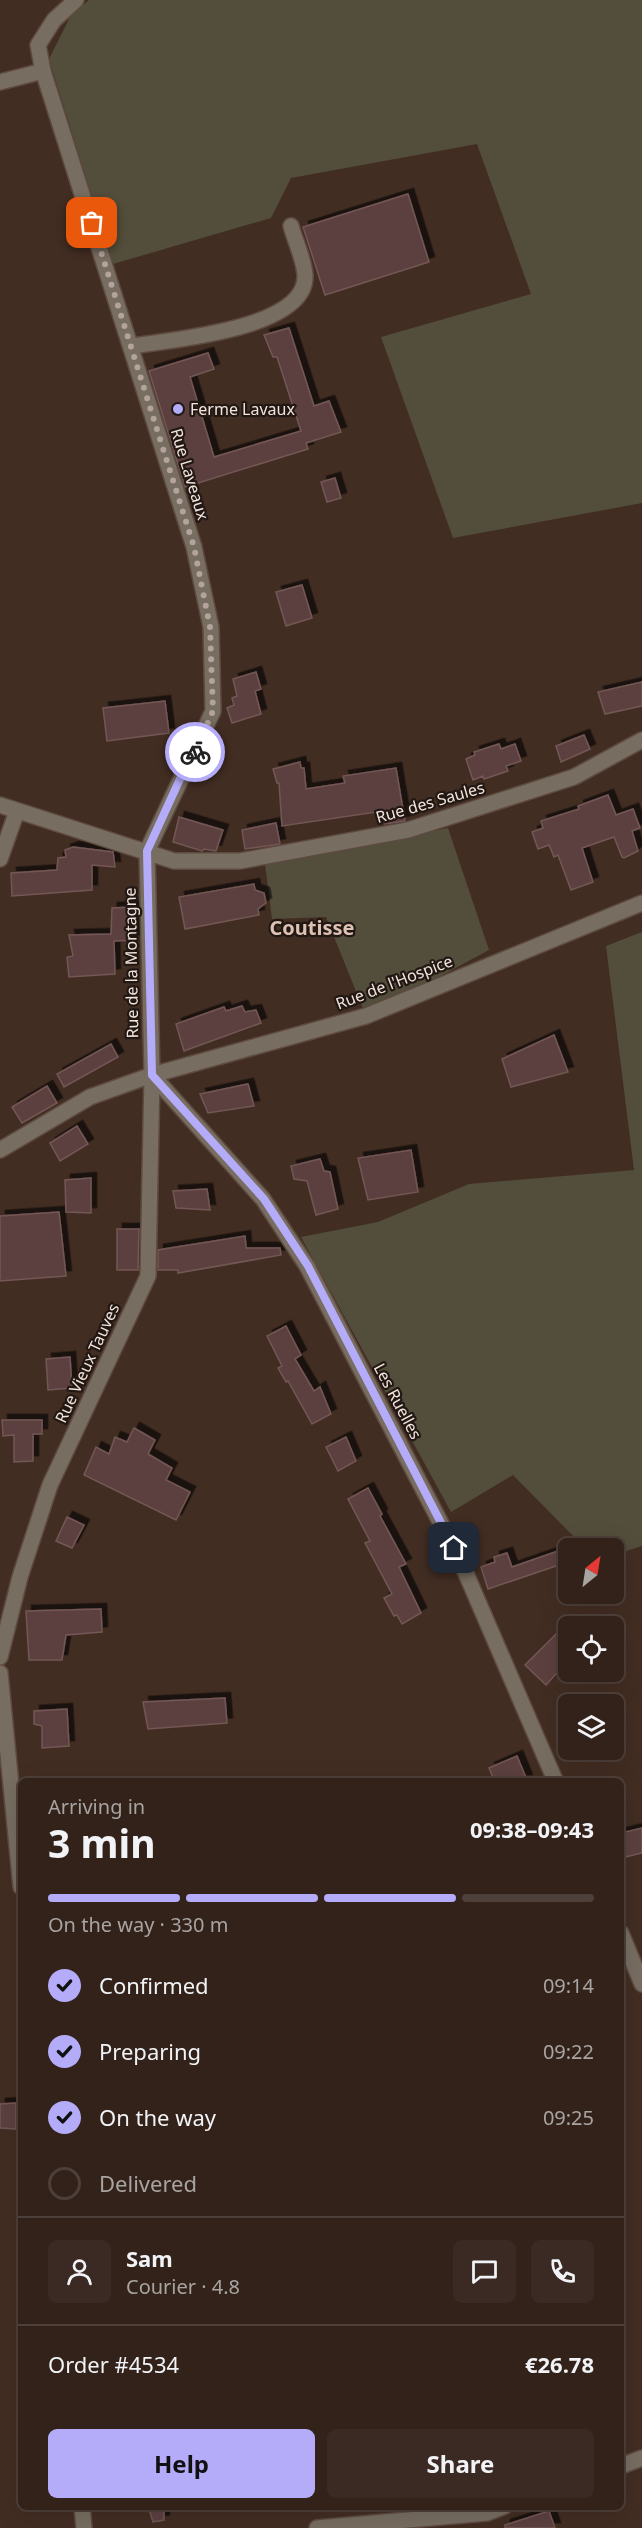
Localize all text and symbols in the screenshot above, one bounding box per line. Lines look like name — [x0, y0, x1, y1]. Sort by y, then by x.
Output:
pin — [66, 197, 117, 248]
icon: bag — [75, 206, 108, 239]
place label: Ferme Lavaux — [190, 398, 295, 420]
marker: Ferme Lavaux — [171, 402, 185, 416]
street label: Rue Laveaux — [166, 425, 215, 523]
courier — [165, 722, 225, 782]
icon: bike — [179, 736, 212, 769]
street label: Rue des Saules — [373, 776, 487, 828]
street label: Rue de la Montagne — [119, 887, 143, 1039]
district label: Coutisse — [269, 914, 355, 941]
street label: Rue de l'Hospice — [332, 950, 456, 1014]
street label: Rue Vieux Tauves — [50, 1300, 124, 1426]
street label: Les Ruelles — [369, 1359, 427, 1443]
pin — [428, 1522, 479, 1573]
icon: home — [437, 1531, 470, 1564]
north arrow — [558, 1538, 624, 1604]
map controls — [558, 1538, 624, 1760]
button: locate — [558, 1616, 624, 1682]
button: layers — [558, 1694, 624, 1760]
text: Arriving in — [48, 1793, 145, 1820]
text: 09:38–09:43 — [470, 1814, 594, 1844]
text: 3 min — [48, 1816, 155, 1869]
text: On the way · 330 m — [48, 1911, 228, 1938]
icon: check — [48, 1969, 81, 2002]
text: Confirmed — [99, 1970, 209, 2000]
text: 09:14 — [543, 1972, 594, 1999]
icon: check — [48, 2035, 81, 2068]
text: Preparing — [99, 2036, 201, 2066]
text: 09:22 — [543, 2038, 594, 2065]
icon: check — [48, 2101, 81, 2134]
text: On the way — [99, 2102, 216, 2132]
text: 09:25 — [543, 2104, 594, 2131]
text: Delivered — [99, 2168, 197, 2198]
button: person — [48, 2240, 111, 2303]
button: chat — [453, 2240, 516, 2303]
button: phone — [531, 2240, 594, 2303]
text: Sam — [126, 2243, 173, 2273]
text: Courier · 4.8 — [126, 2273, 240, 2300]
text: Order #4534 — [48, 2349, 179, 2379]
text: €26.78 — [525, 2349, 594, 2379]
button: Help — [48, 2429, 315, 2498]
button: Share — [327, 2429, 594, 2498]

